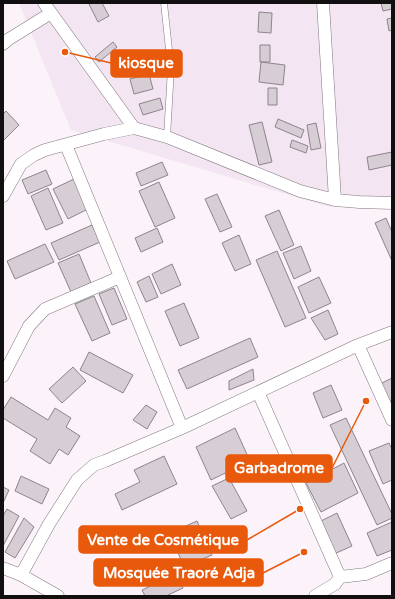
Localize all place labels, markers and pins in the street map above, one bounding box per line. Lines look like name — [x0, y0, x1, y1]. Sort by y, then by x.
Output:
callout: kiosque — [111, 50, 182, 77]
callout: Garbadrome — [226, 455, 332, 482]
callout: Vente de Cosmétique — [79, 526, 247, 553]
callout: Mosquée Traoré Adja — [94, 559, 263, 586]

